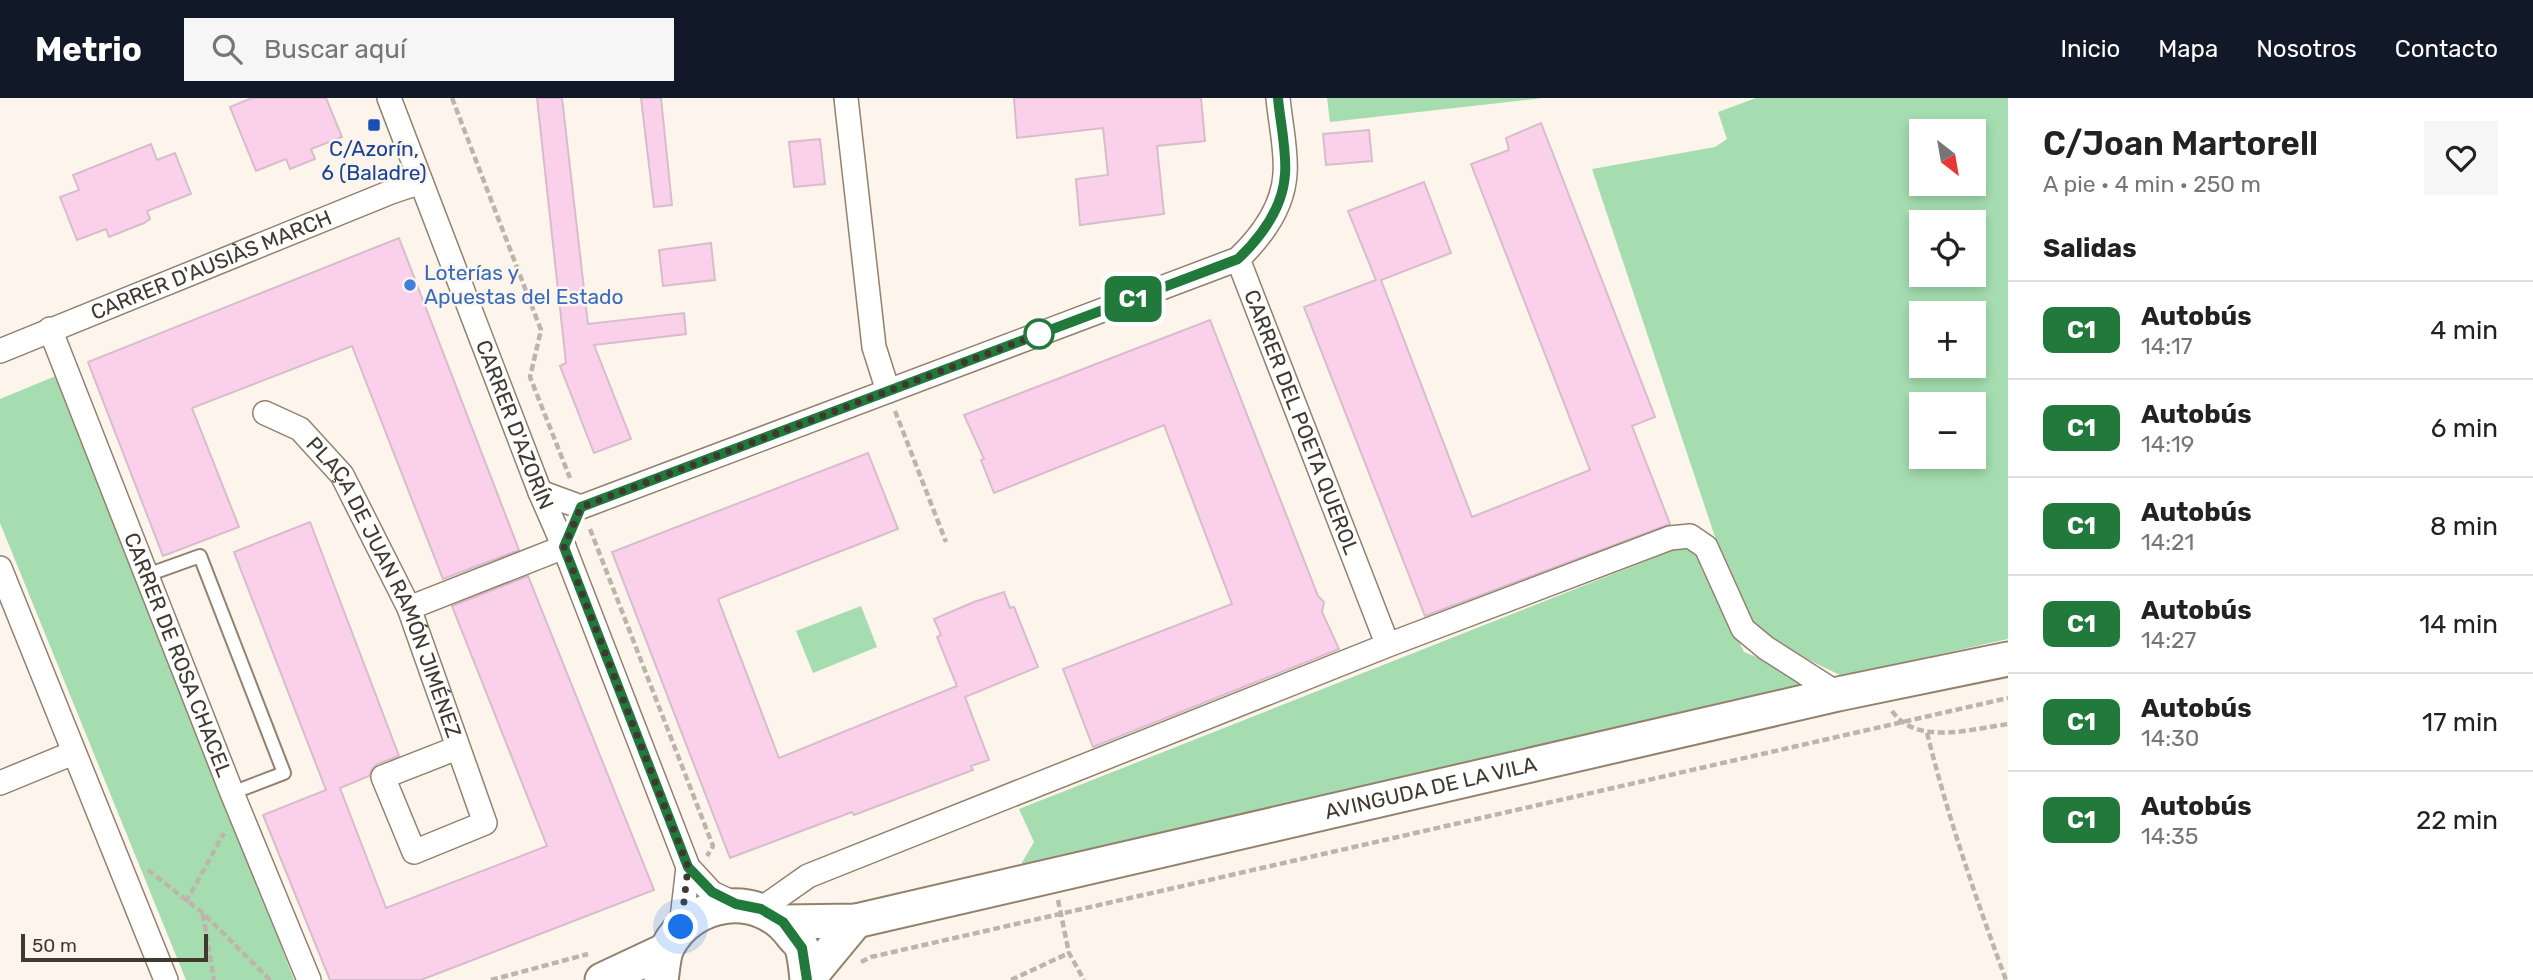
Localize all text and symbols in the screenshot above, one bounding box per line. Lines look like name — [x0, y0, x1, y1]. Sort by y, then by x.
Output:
search box — [184, 18, 674, 81]
text: Metrio — [35, 30, 142, 69]
icon: search — [208, 30, 246, 68]
text: Buscar aquí — [264, 34, 406, 65]
text: Inicio — [2061, 35, 2120, 63]
text: Mapa — [2158, 35, 2218, 63]
text: Nosotros — [2256, 35, 2357, 63]
text: Contacto — [2395, 35, 2498, 63]
marker: C/Azorín, 6 (Baladre) — [366, 117, 382, 133]
north arrow — [1909, 119, 1986, 196]
map controls — [1909, 119, 1986, 469]
button: heart — [2424, 121, 2498, 195]
text: C/Joan Martorell — [2043, 124, 2318, 163]
place label: C/Azorín, 6 (Baladre) — [321, 136, 427, 185]
text: A pie · 4 min · 250 m — [2043, 170, 2261, 198]
street label: CARRER D'AUSIÀS MARCH — [87, 205, 335, 325]
button: locate — [1909, 210, 1986, 287]
text: Salidas — [2043, 233, 2137, 264]
place label: Loterías y Apuestas del Estado — [424, 260, 624, 309]
line badge: C1 — [1102, 276, 1164, 322]
marker: Loterías y Apuestas del Estado — [402, 277, 418, 293]
text: C1 — [1119, 285, 1147, 313]
street label: CARRER DEL POETA QUEROL — [1239, 286, 1364, 558]
button: + — [1909, 301, 1986, 378]
text: Autobús — [2141, 301, 2252, 332]
text: 4 min — [2430, 315, 2498, 346]
text: C1 — [2067, 316, 2096, 344]
unlabelled marker — [1024, 319, 1054, 349]
text: 14:17 — [2141, 332, 2193, 360]
street label: CARRER D'AZORÍN — [471, 336, 559, 513]
button: − — [1909, 392, 1986, 469]
text: Autobús — [2141, 399, 2252, 430]
text: 6 min — [2431, 413, 2498, 444]
text: C1 — [2067, 414, 2096, 442]
text: 14:19 — [2141, 430, 2195, 458]
street label: PLAÇA DE JUAN RAMÓN JIMÉNEZ — [301, 431, 467, 741]
text: Autobús — [2141, 497, 2252, 528]
text: 8 min — [2430, 511, 2498, 542]
text: C1 — [2067, 512, 2096, 540]
text: 14:21 — [2141, 528, 2194, 556]
street label: CARRER DE ROSA CHACEL — [119, 529, 238, 781]
text: Autobús — [2141, 595, 2252, 626]
text: 14 min — [2419, 609, 2498, 640]
text: C1 — [2067, 610, 2096, 638]
text: 14:27 — [2141, 626, 2196, 654]
text: Autobús — [2141, 693, 2252, 724]
text: 17 min — [2422, 707, 2498, 738]
text: C1 — [2067, 708, 2096, 736]
text: 14:30 — [2141, 724, 2199, 752]
street label: AVINGUDA DE LA VILA — [1322, 751, 1539, 824]
text: Autobús — [2141, 791, 2252, 822]
text: 22 min — [2416, 805, 2498, 836]
text: C1 — [2067, 806, 2096, 834]
text: 14:35 — [2141, 822, 2199, 850]
your location — [663, 909, 698, 944]
scale bar — [21, 931, 208, 963]
text: 50 m — [32, 934, 77, 957]

